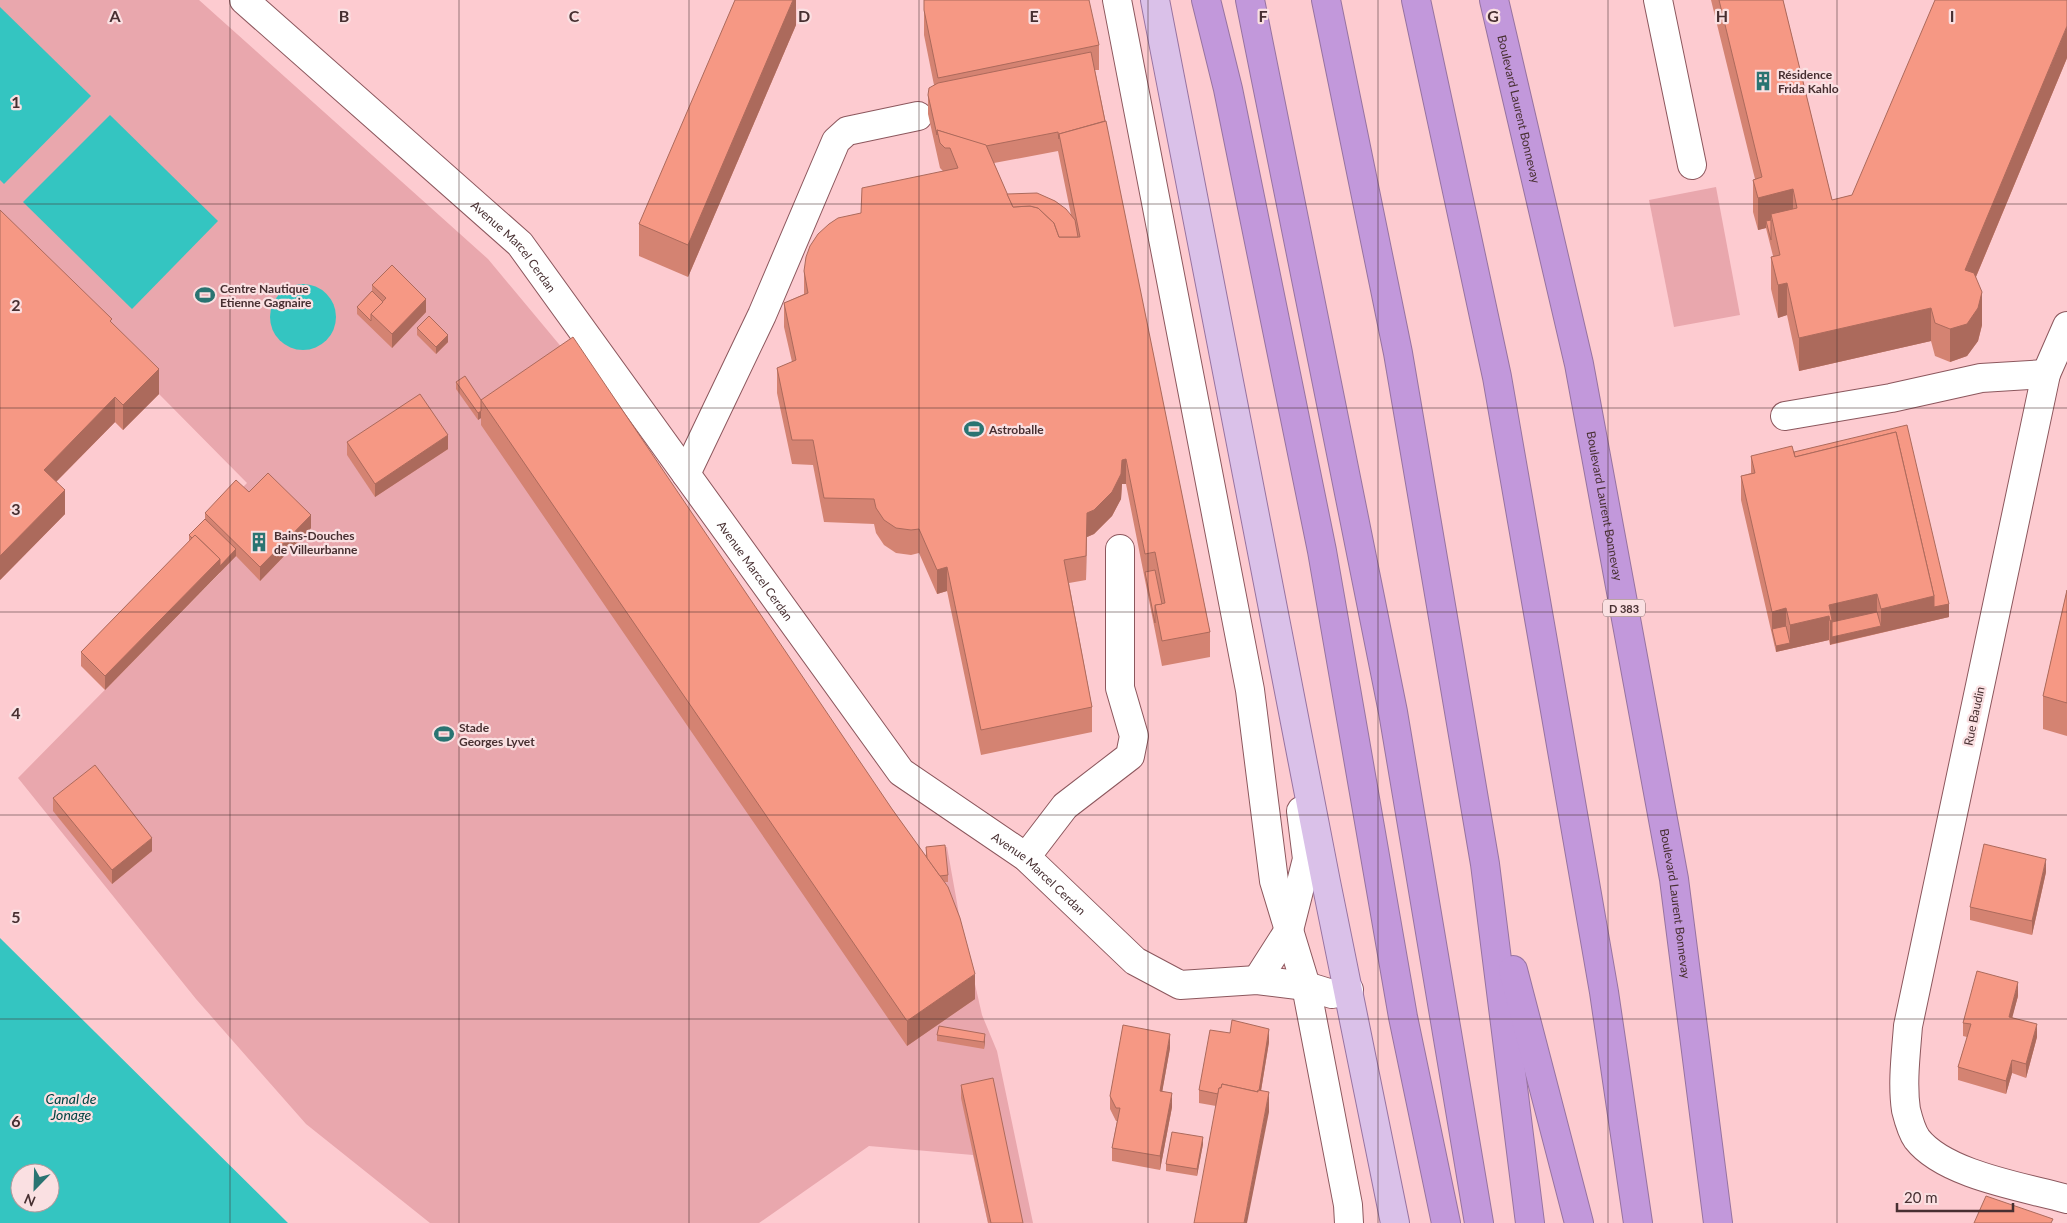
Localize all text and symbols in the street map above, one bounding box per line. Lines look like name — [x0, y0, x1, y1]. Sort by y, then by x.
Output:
text: A — [108, 6, 121, 25]
text: B — [339, 6, 349, 25]
text: C — [569, 6, 580, 25]
text: D — [798, 6, 810, 25]
text: E — [1029, 6, 1039, 25]
text: F — [1258, 6, 1268, 25]
text: G — [1487, 6, 1499, 25]
text: H — [1716, 6, 1728, 25]
text: I — [1950, 6, 1954, 25]
street label: Boulevard Laurent Bonnevay — [1495, 33, 1544, 185]
place label: Résidence Frida Kahlo — [1778, 67, 1839, 96]
building icon: Résidence Frida Kahlo — [1752, 70, 1774, 92]
text: 1 — [11, 92, 21, 111]
street label: Avenue Marcel Cerdan — [468, 197, 560, 295]
place label: Centre Nautique Etienne Gagnaire — [220, 281, 312, 310]
sports icon: Centre Nautique Etienne Gagnaire — [194, 284, 216, 306]
text: 2 — [11, 295, 21, 314]
sports icon: Astroballe — [963, 418, 985, 440]
place label: Astroballe — [988, 422, 1044, 437]
street label: Boulevard Laurent Bonnevay — [1584, 430, 1626, 583]
text: 3 — [11, 499, 21, 518]
street label: Avenue Marcel Cerdan — [715, 518, 797, 623]
place label: Bains-Douches de Villeurbanne — [274, 528, 358, 557]
building icon: Bains-Douches de Villeurbanne — [248, 531, 270, 553]
road number: D 383 — [1603, 600, 1645, 616]
street label: Rue Baudin — [1960, 685, 1988, 747]
text: 4 — [11, 703, 21, 722]
place label: Stade Georges Lyvet — [459, 720, 535, 749]
sports icon: Stade Georges Lyvet — [433, 723, 455, 745]
street label: Boulevard Laurent Bonnevay — [1657, 827, 1694, 980]
street label: Avenue Marcel Cerdan — [989, 829, 1089, 918]
text: 5 — [11, 907, 21, 926]
water label: Canal de Jonage — [46, 1090, 97, 1123]
text: 6 — [11, 1111, 21, 1130]
north arrow — [10, 1163, 60, 1213]
scale bar — [1897, 1180, 2013, 1212]
text: 20 m — [1904, 1188, 1938, 1206]
text: N — [21, 1190, 38, 1210]

